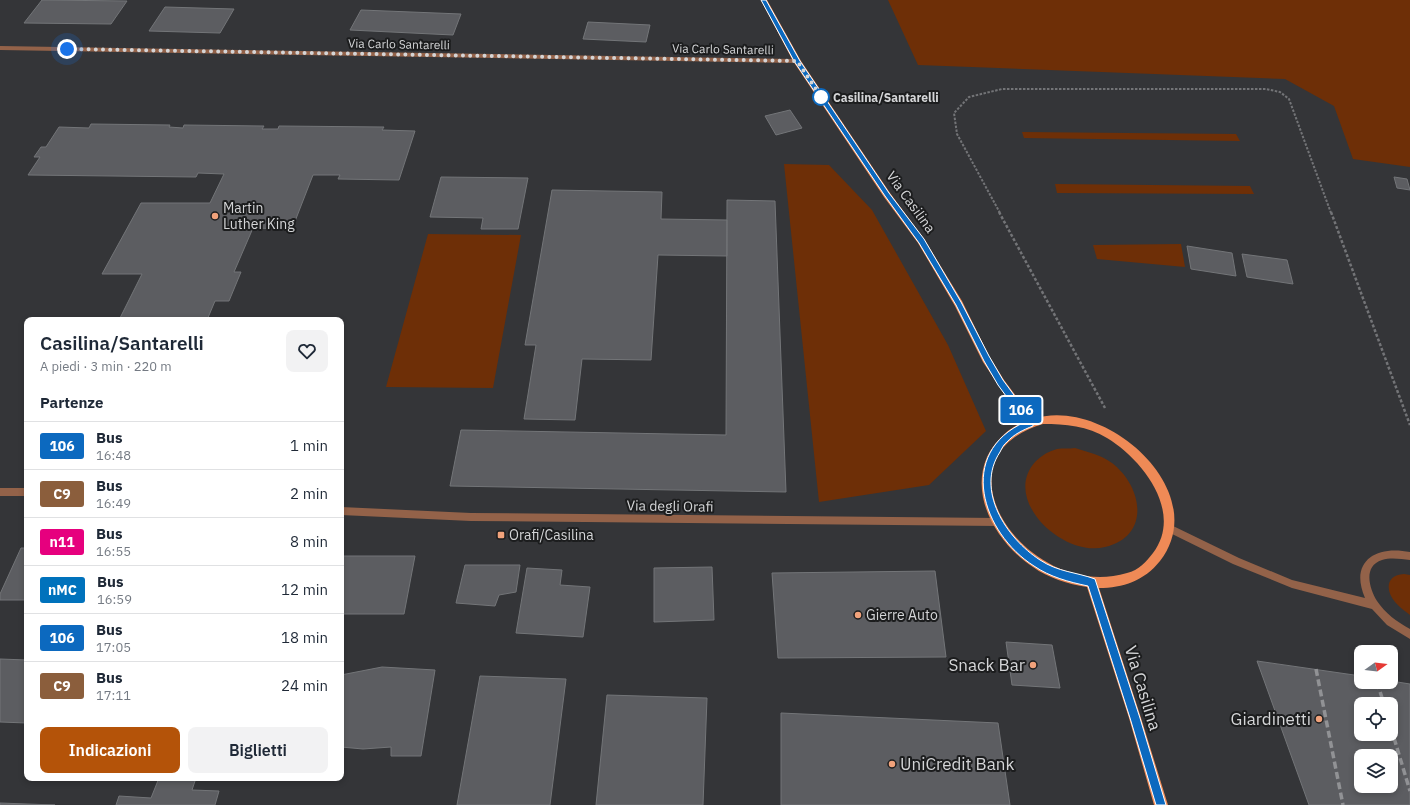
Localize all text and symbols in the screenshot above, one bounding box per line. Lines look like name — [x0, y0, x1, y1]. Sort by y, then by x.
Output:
street label: Via Carlo Santarelli — [348, 36, 450, 52]
your location — [57, 39, 77, 59]
street label: Via Carlo Santarelli — [672, 41, 774, 57]
marker: Casilina/Santarelli — [812, 88, 830, 106]
place label: Casilina/Santarelli — [833, 90, 939, 105]
street label: Via Casilina — [883, 168, 940, 237]
place label: Martin Luther King — [223, 199, 295, 233]
marker: Martin Luther King — [210, 211, 220, 221]
button: heart — [286, 330, 328, 372]
text: Casilina/Santarelli — [40, 331, 204, 355]
text: A piedi · 3 min · 220 m — [40, 358, 172, 375]
text: Partenze — [40, 393, 103, 412]
line badge: 106 — [998, 397, 1044, 423]
text: 106 — [1008, 401, 1034, 419]
text: Bus — [96, 428, 123, 447]
text: 1 min — [290, 436, 328, 455]
text: 106 — [49, 437, 75, 455]
text: 16:48 — [96, 447, 131, 464]
text: Bus — [96, 476, 123, 495]
text: 2 min — [290, 484, 328, 503]
text: C9 — [53, 485, 71, 503]
text: 16:49 — [96, 495, 131, 512]
street label: Via degli Orafi — [626, 496, 714, 516]
text: Bus — [96, 524, 123, 543]
place label: Orafi/Casilina — [509, 526, 594, 544]
marker: Orafi/Casilina — [496, 530, 506, 540]
text: 8 min — [290, 532, 328, 551]
text: n11 — [49, 533, 75, 551]
text: 16:55 — [96, 543, 131, 560]
text: Bus — [97, 572, 123, 591]
text: 12 min — [281, 580, 328, 599]
text: nMC — [48, 581, 77, 599]
text: 16:59 — [97, 591, 132, 608]
place label: Gierre Auto — [866, 606, 938, 624]
marker: Gierre Auto — [853, 610, 863, 620]
text: Bus — [96, 620, 123, 639]
text: 18 min — [281, 628, 328, 647]
text: 106 — [49, 629, 75, 647]
text: 17:05 — [96, 639, 131, 656]
street label: Via Casilina — [1120, 643, 1166, 733]
north arrow — [1354, 645, 1398, 689]
map controls — [1354, 645, 1398, 793]
place label: Snack Bar — [948, 654, 1025, 676]
marker: Snack Bar — [1028, 660, 1038, 670]
text: Bus — [96, 668, 123, 687]
text: 24 min — [281, 676, 328, 695]
text: C9 — [53, 677, 71, 695]
text: 17:11 — [96, 687, 131, 704]
button: locate — [1354, 697, 1398, 741]
place label: Giardinetti — [1231, 708, 1311, 730]
marker: Giardinetti — [1314, 714, 1324, 724]
button: Indicazioni — [40, 727, 180, 773]
button: Biglietti — [188, 727, 328, 773]
button: layers — [1354, 749, 1398, 793]
place label: UniCredit Bank — [900, 753, 1014, 775]
marker: UniCredit Bank — [887, 759, 897, 769]

